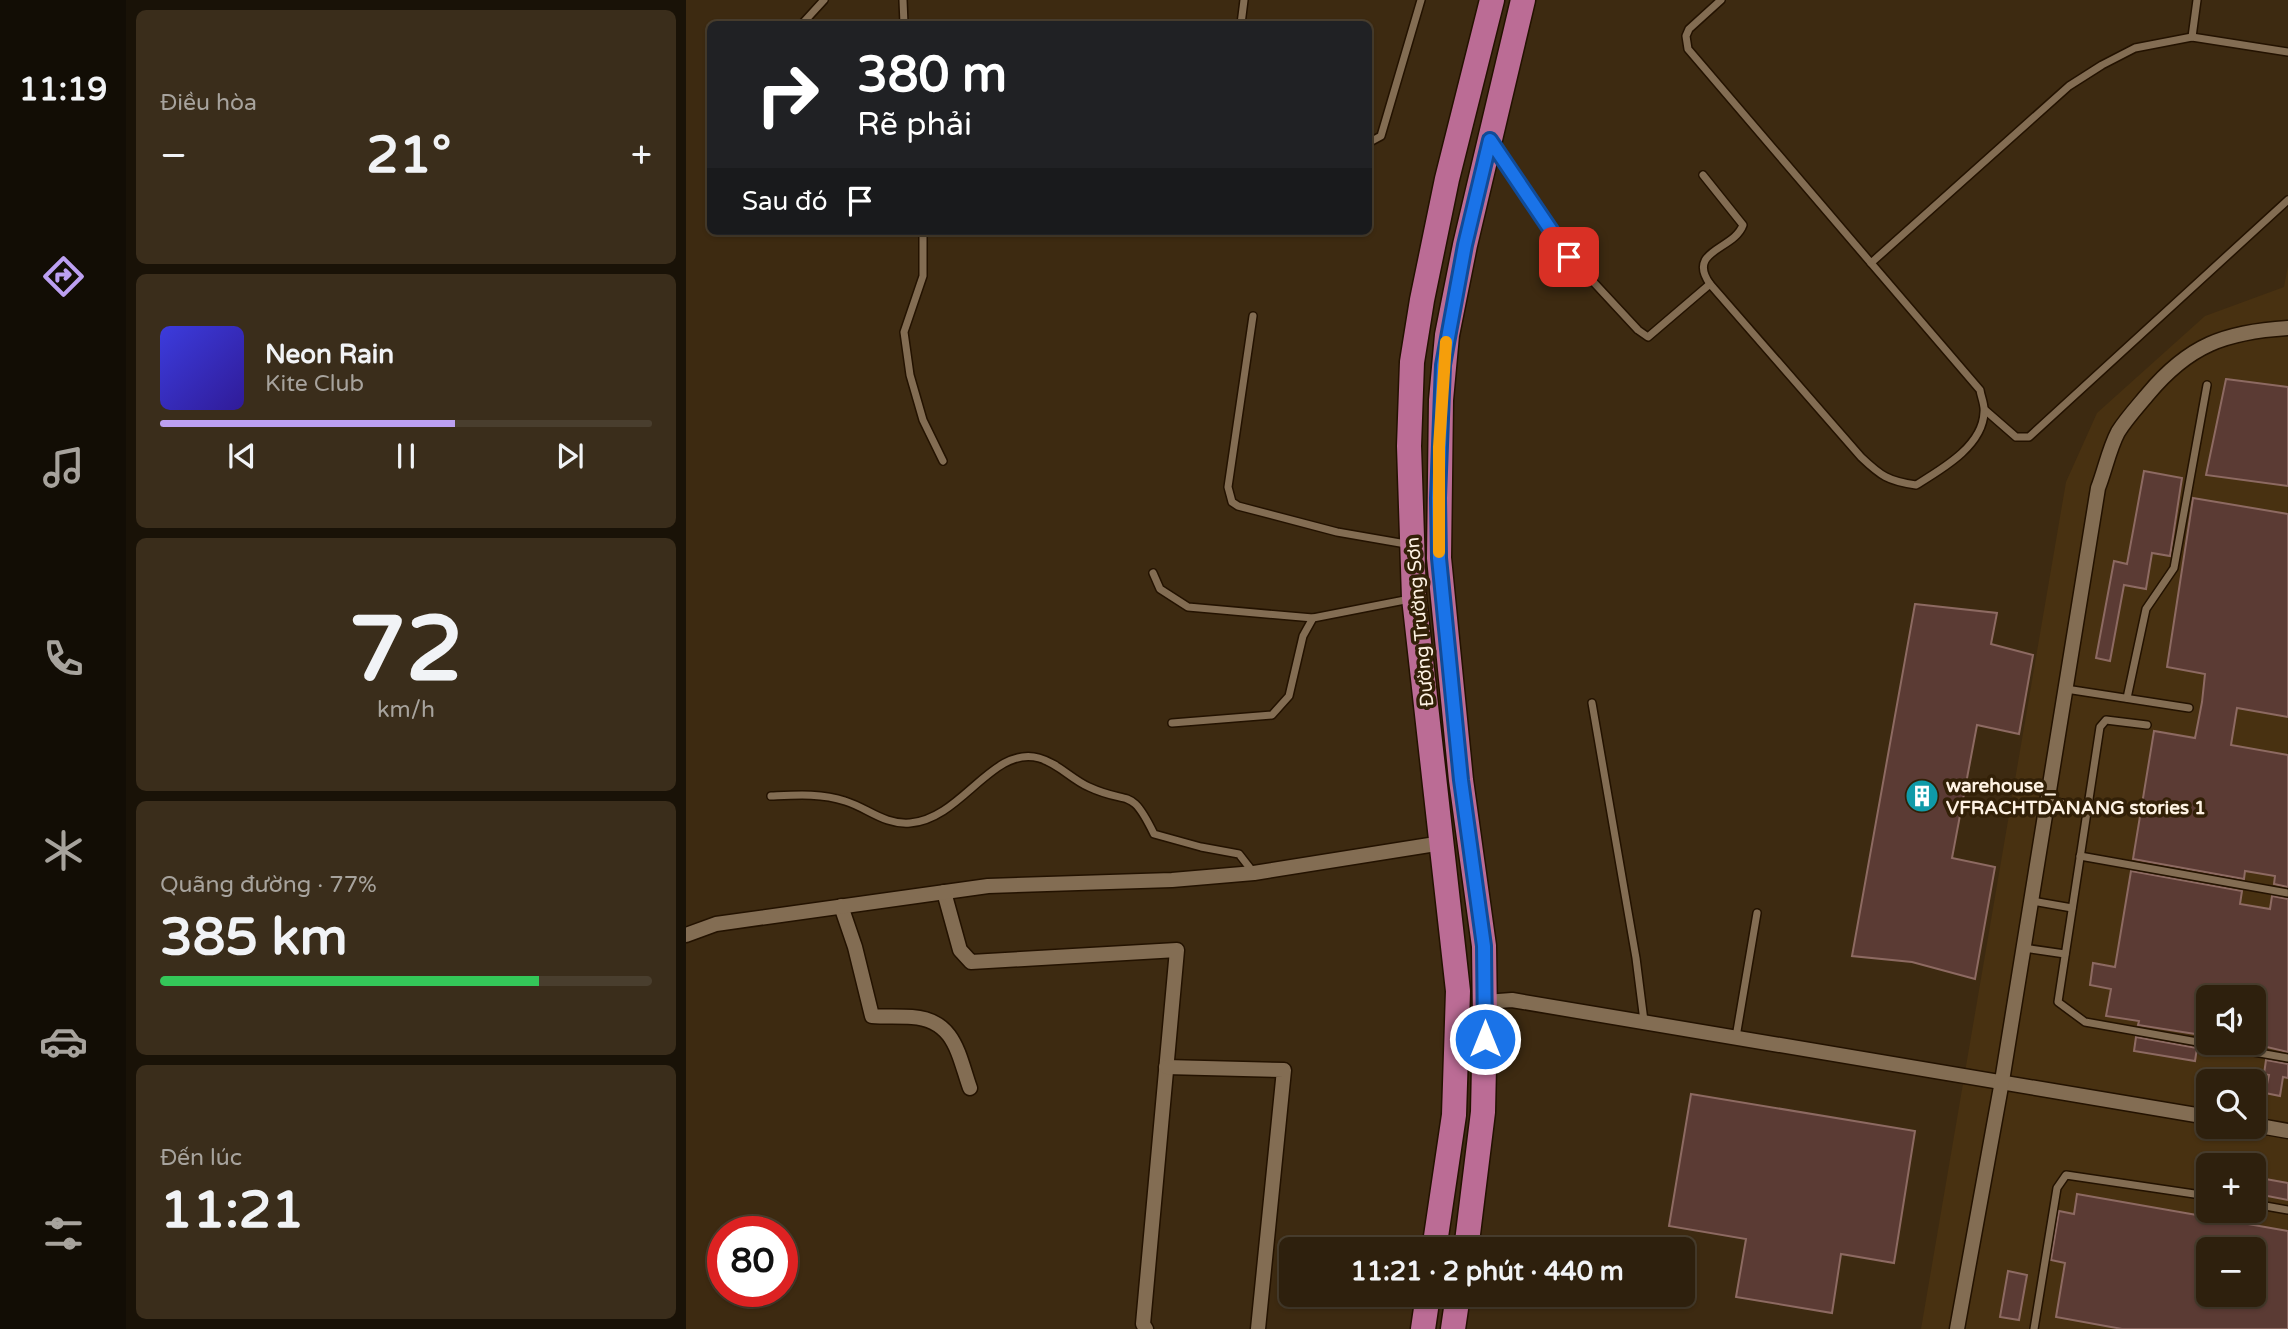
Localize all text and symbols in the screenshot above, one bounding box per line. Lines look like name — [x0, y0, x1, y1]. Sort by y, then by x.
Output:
text: 380 m — [857, 46, 1007, 105]
icon: right — [742, 49, 833, 140]
text: 11:19 — [19, 71, 107, 109]
text: Điều hòa — [160, 89, 257, 117]
text: Rẽ phải — [857, 106, 972, 144]
text: 21° — [366, 124, 451, 187]
text: − — [160, 133, 187, 179]
text: + — [631, 133, 652, 179]
icon: arrive — [841, 182, 879, 220]
text: Sau đó — [742, 186, 827, 217]
pin — [1539, 227, 1599, 287]
icon: arrive — [1550, 238, 1588, 276]
icon: directions — [39, 252, 88, 301]
text: Neon Rain — [265, 339, 394, 370]
text: Kite Club — [265, 370, 364, 398]
icon: previous — [223, 437, 261, 475]
icon: pause — [387, 437, 425, 475]
icon: next — [551, 437, 589, 475]
icon: music — [39, 443, 88, 492]
street label: Đường Trường Sơn — [1402, 536, 1438, 708]
text: 72 — [349, 595, 463, 705]
icon: phone — [39, 634, 88, 683]
text: km/h — [377, 696, 435, 724]
place label: warehouse_ VFRACHTDANANG stories 1 — [1946, 775, 2206, 819]
building icon: warehouse_ VFRACHTDANANG stories 1 — [1903, 777, 1941, 815]
icon: climate — [39, 826, 88, 875]
text: Quãng đường · 77% — [160, 871, 377, 899]
text: 385 km — [160, 906, 348, 969]
map controls — [2196, 985, 2266, 1307]
button: sound — [2196, 985, 2266, 1055]
position arrow — [1448, 1002, 1522, 1076]
icon: car — [39, 1017, 88, 1066]
button: search — [2196, 1069, 2266, 1139]
text: Đến lúc — [160, 1144, 242, 1172]
button: + — [2196, 1153, 2266, 1223]
text: 11:21 — [160, 1179, 304, 1242]
icon: filters — [39, 1209, 88, 1258]
speed limit sign: 80 — [707, 1216, 798, 1307]
button: − — [2196, 1237, 2266, 1307]
text: 11:21 · 2 phút · 440 m — [1350, 1256, 1624, 1287]

